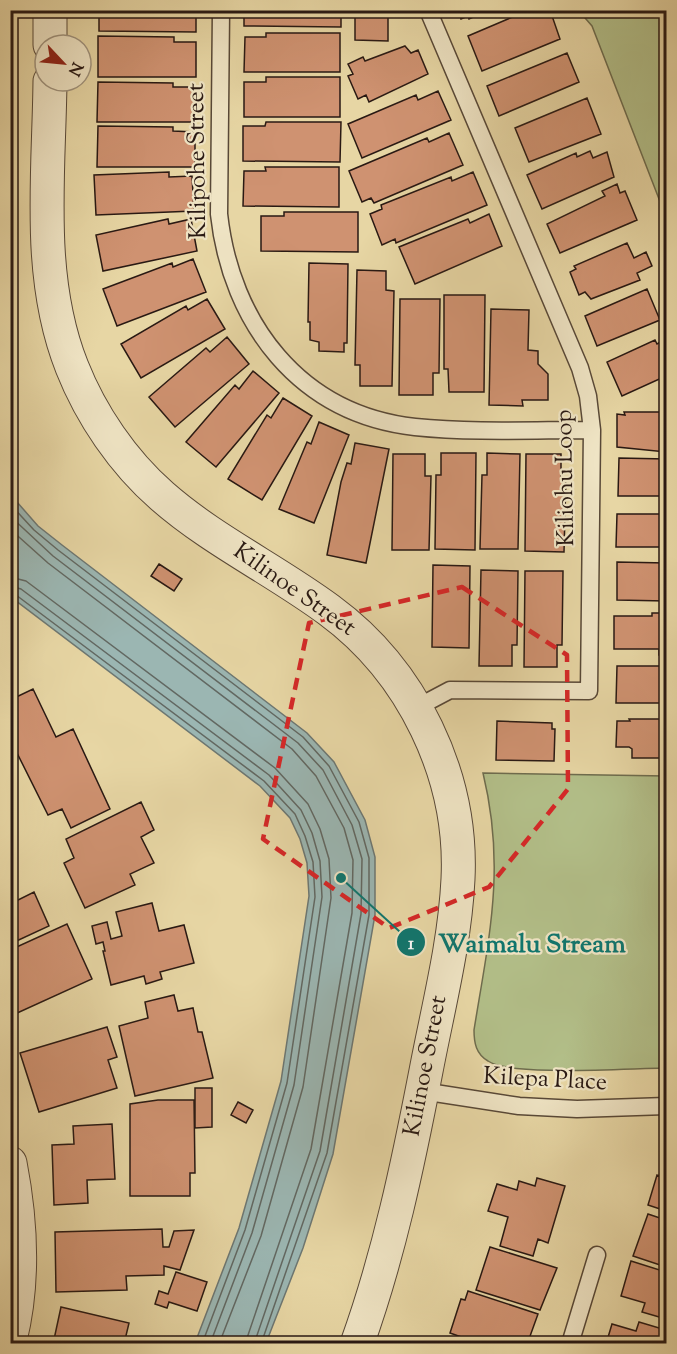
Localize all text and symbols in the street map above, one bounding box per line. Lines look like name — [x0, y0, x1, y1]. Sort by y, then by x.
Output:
north arrow — [33, 33, 93, 93]
text: N — [61, 58, 87, 79]
street label: Kilipohe Street — [180, 83, 216, 239]
street label: Kiliohu Loop — [548, 409, 584, 547]
street label: Kilinoe Street — [226, 535, 362, 645]
callout: Waimalu Stream — [396, 920, 638, 964]
text: Waimalu Stream — [438, 927, 626, 964]
text: 1 — [408, 932, 415, 958]
street label: Kilinoe Street — [396, 993, 456, 1139]
street label: Kilepa Place — [482, 1060, 608, 1100]

